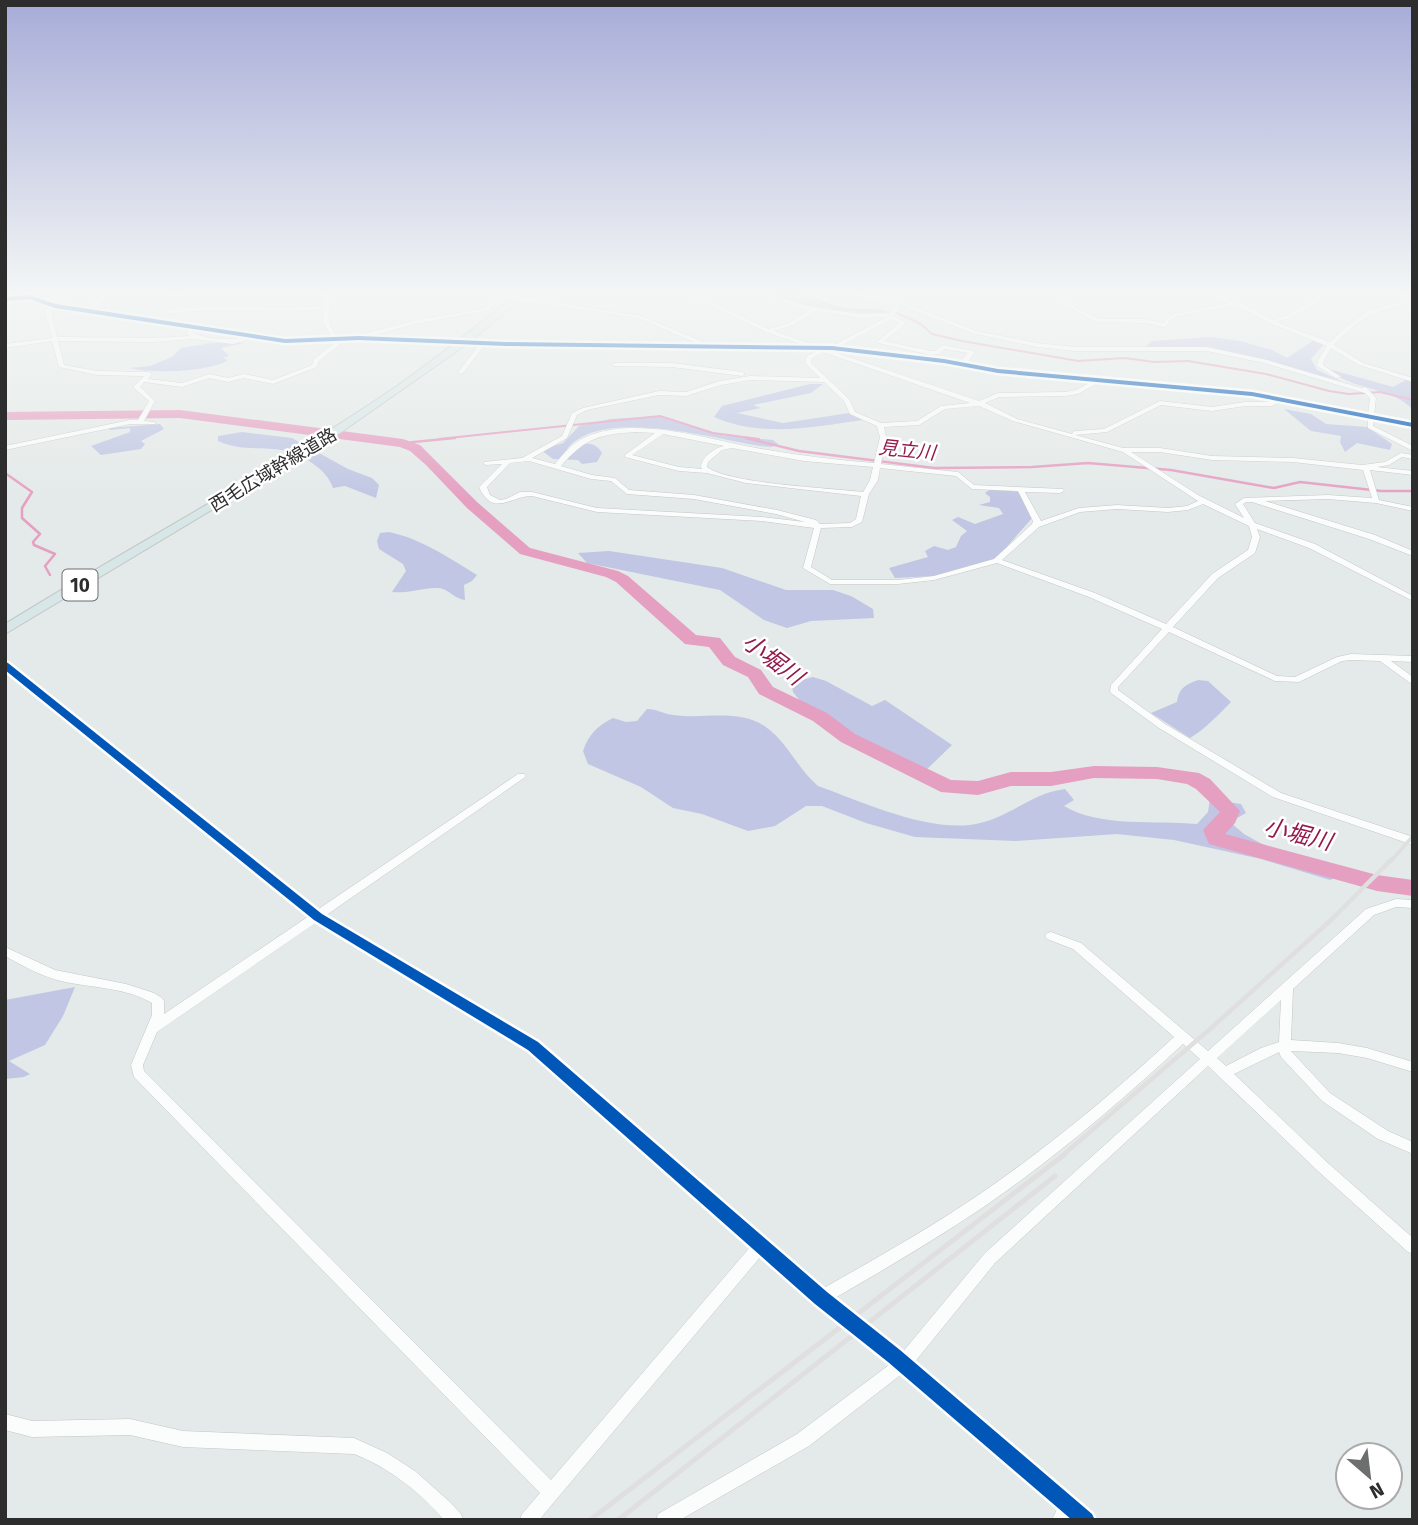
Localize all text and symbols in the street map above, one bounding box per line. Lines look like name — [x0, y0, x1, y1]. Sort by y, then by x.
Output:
street label: 西毛広域幹線道路 — [206, 423, 340, 517]
water label: 見立川 — [877, 436, 939, 465]
road number: 10 — [62, 570, 98, 600]
water label: 小堀川 — [737, 627, 811, 693]
water label: 小堀川 — [1261, 812, 1338, 857]
north arrow — [1334, 1441, 1404, 1511]
text: N — [1366, 1477, 1388, 1504]

